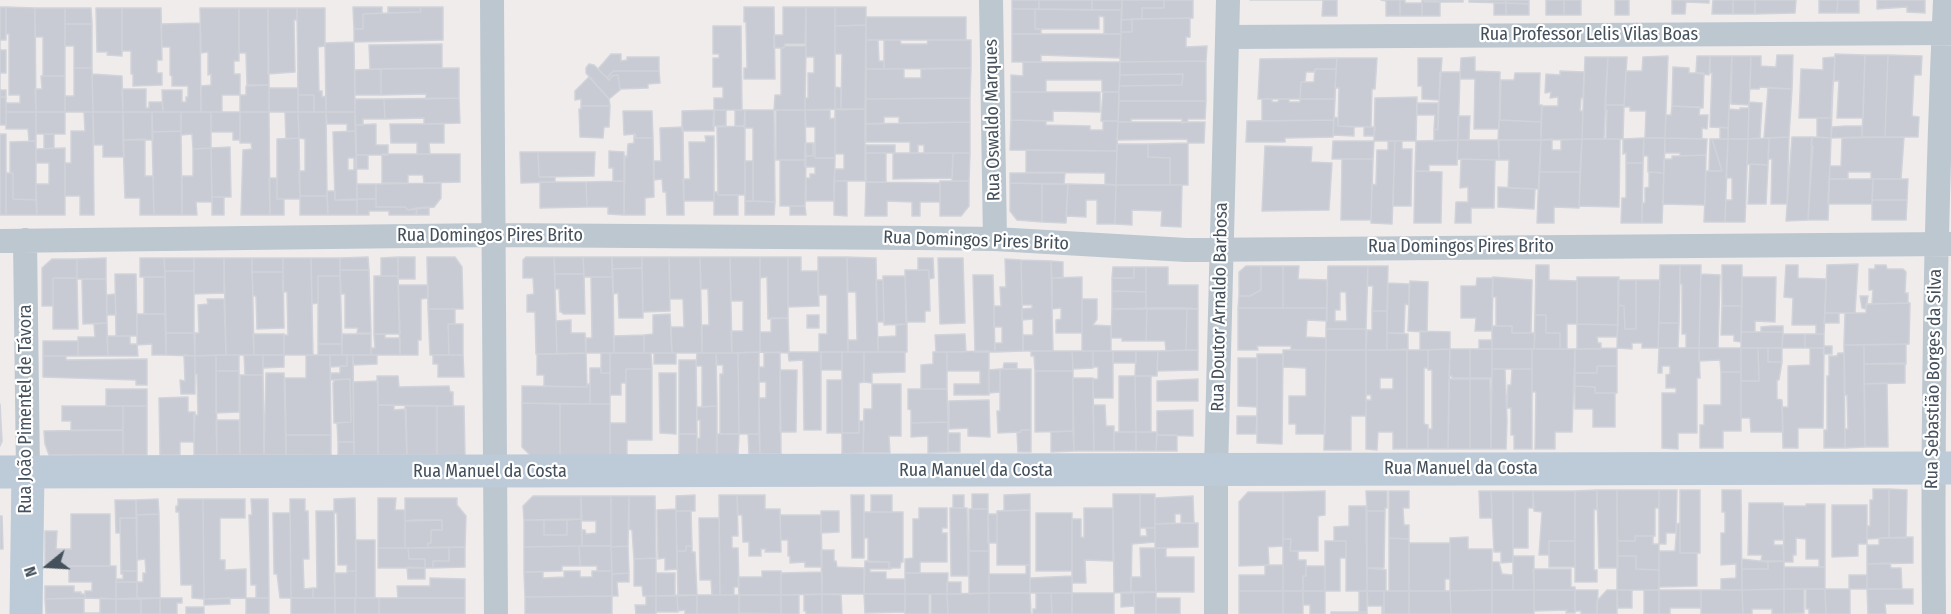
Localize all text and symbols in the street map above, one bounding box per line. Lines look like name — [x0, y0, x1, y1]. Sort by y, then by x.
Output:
street label: Rua Professor Lelis Vilas Boas — [1480, 24, 1698, 46]
street label: Rua Oswaldo Marques — [981, 39, 1005, 201]
street label: Rua Doutor Arnaldo Barbosa — [1207, 202, 1233, 412]
street label: Rua Domingos Pires Brito — [397, 225, 583, 247]
street label: Rua Domingos Pires Brito — [883, 227, 1069, 255]
street label: Rua Domingos Pires Brito — [1368, 236, 1554, 258]
street label: Rua Sebastião Borges da Silva — [1921, 269, 1947, 489]
street label: Rua João Pimentel de Távora — [15, 304, 37, 514]
street label: Rua Manuel da Costa — [1384, 458, 1538, 480]
street label: Rua Manuel da Costa — [899, 460, 1053, 482]
street label: Rua Manuel da Costa — [413, 461, 567, 483]
north arrow — [18, 536, 78, 596]
text: N — [20, 564, 41, 579]

